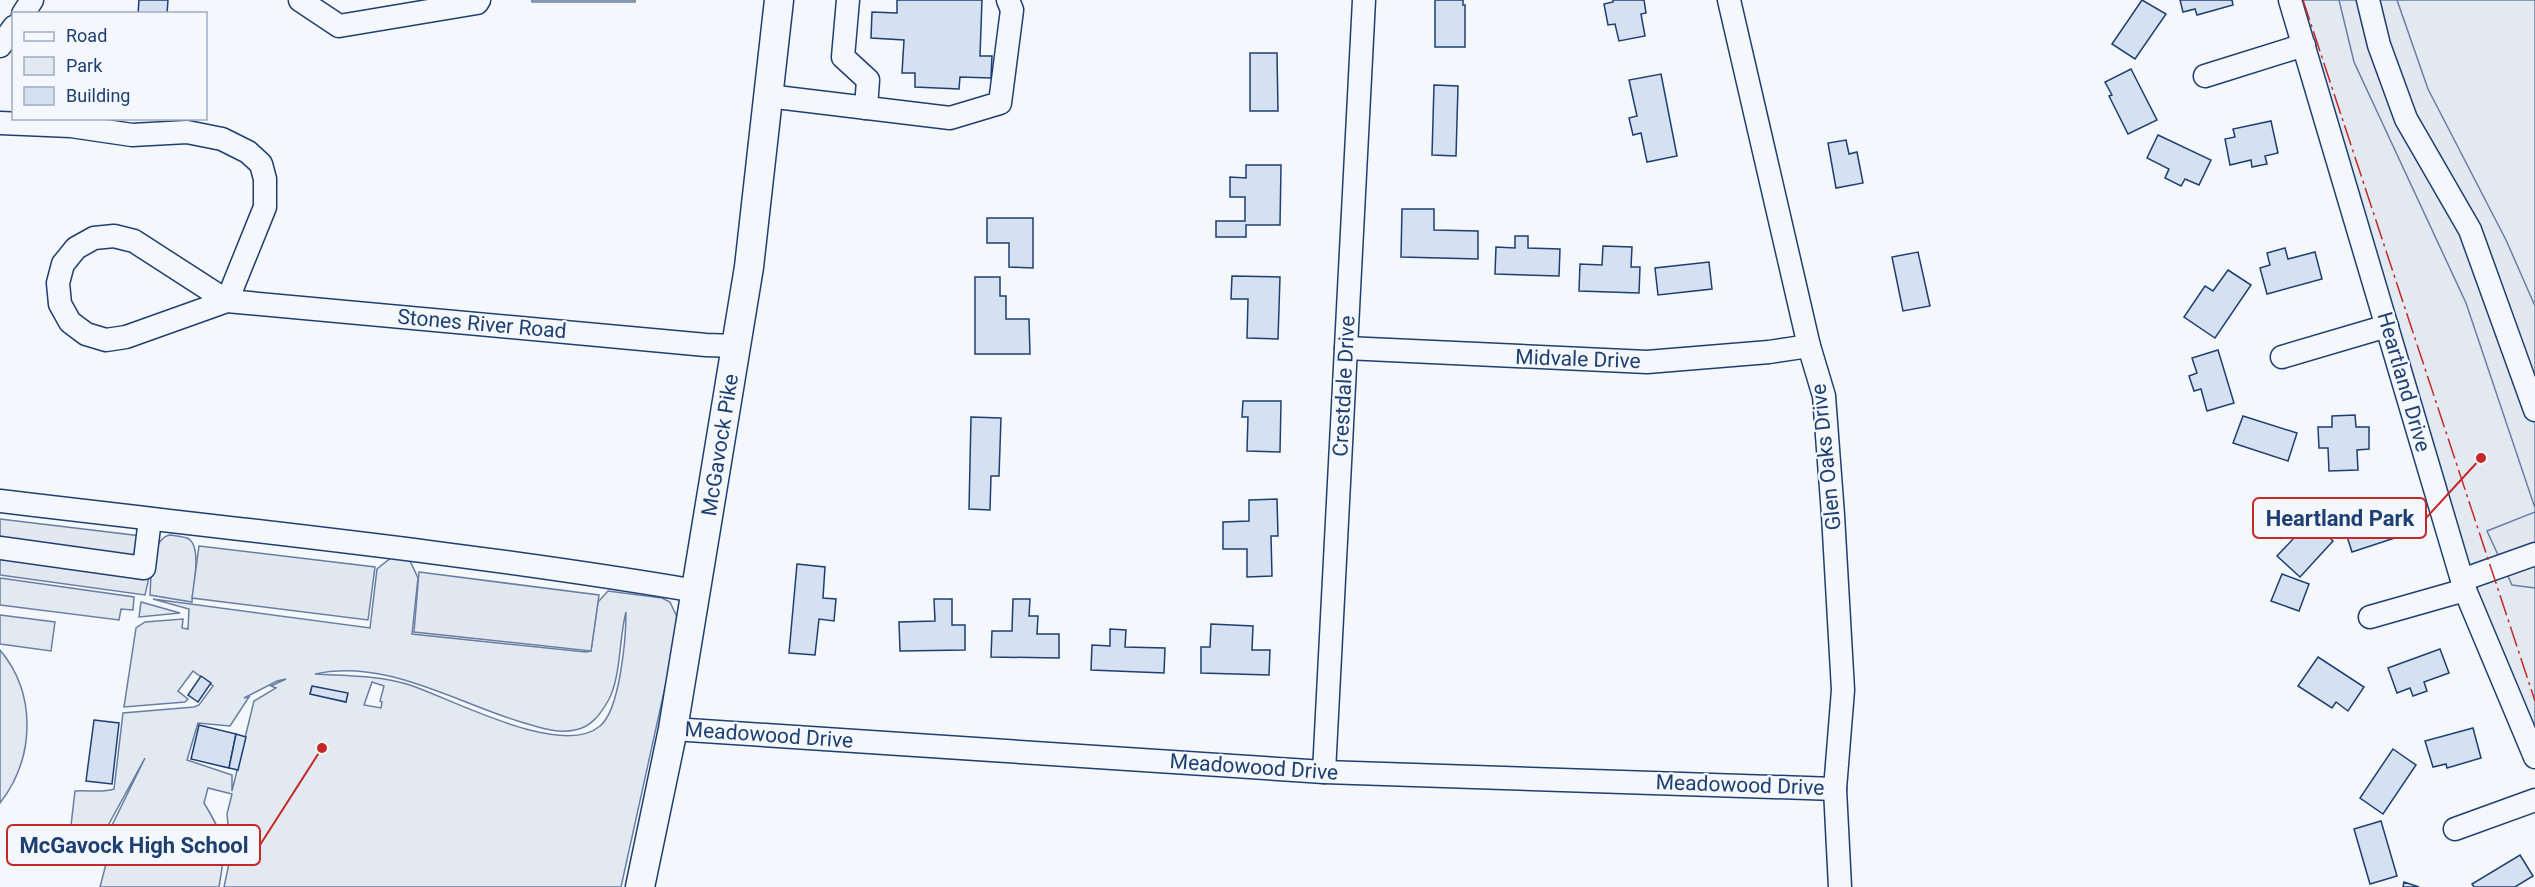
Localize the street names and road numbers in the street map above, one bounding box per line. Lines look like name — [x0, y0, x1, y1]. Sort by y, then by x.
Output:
street label: Stones River Road — [396, 305, 568, 343]
street label: Heartland Drive — [2373, 309, 2435, 455]
street label: Crestdale Drive — [1328, 315, 1360, 457]
street label: Midvale Drive — [1515, 345, 1641, 373]
street label: McGavock Pike — [697, 372, 743, 518]
street label: Glen Oaks Drive — [1806, 383, 1846, 531]
street label: Meadowood Drive — [684, 717, 854, 753]
street label: Meadowood Drive — [1169, 749, 1339, 785]
street label: Meadowood Drive — [1655, 770, 1825, 800]

